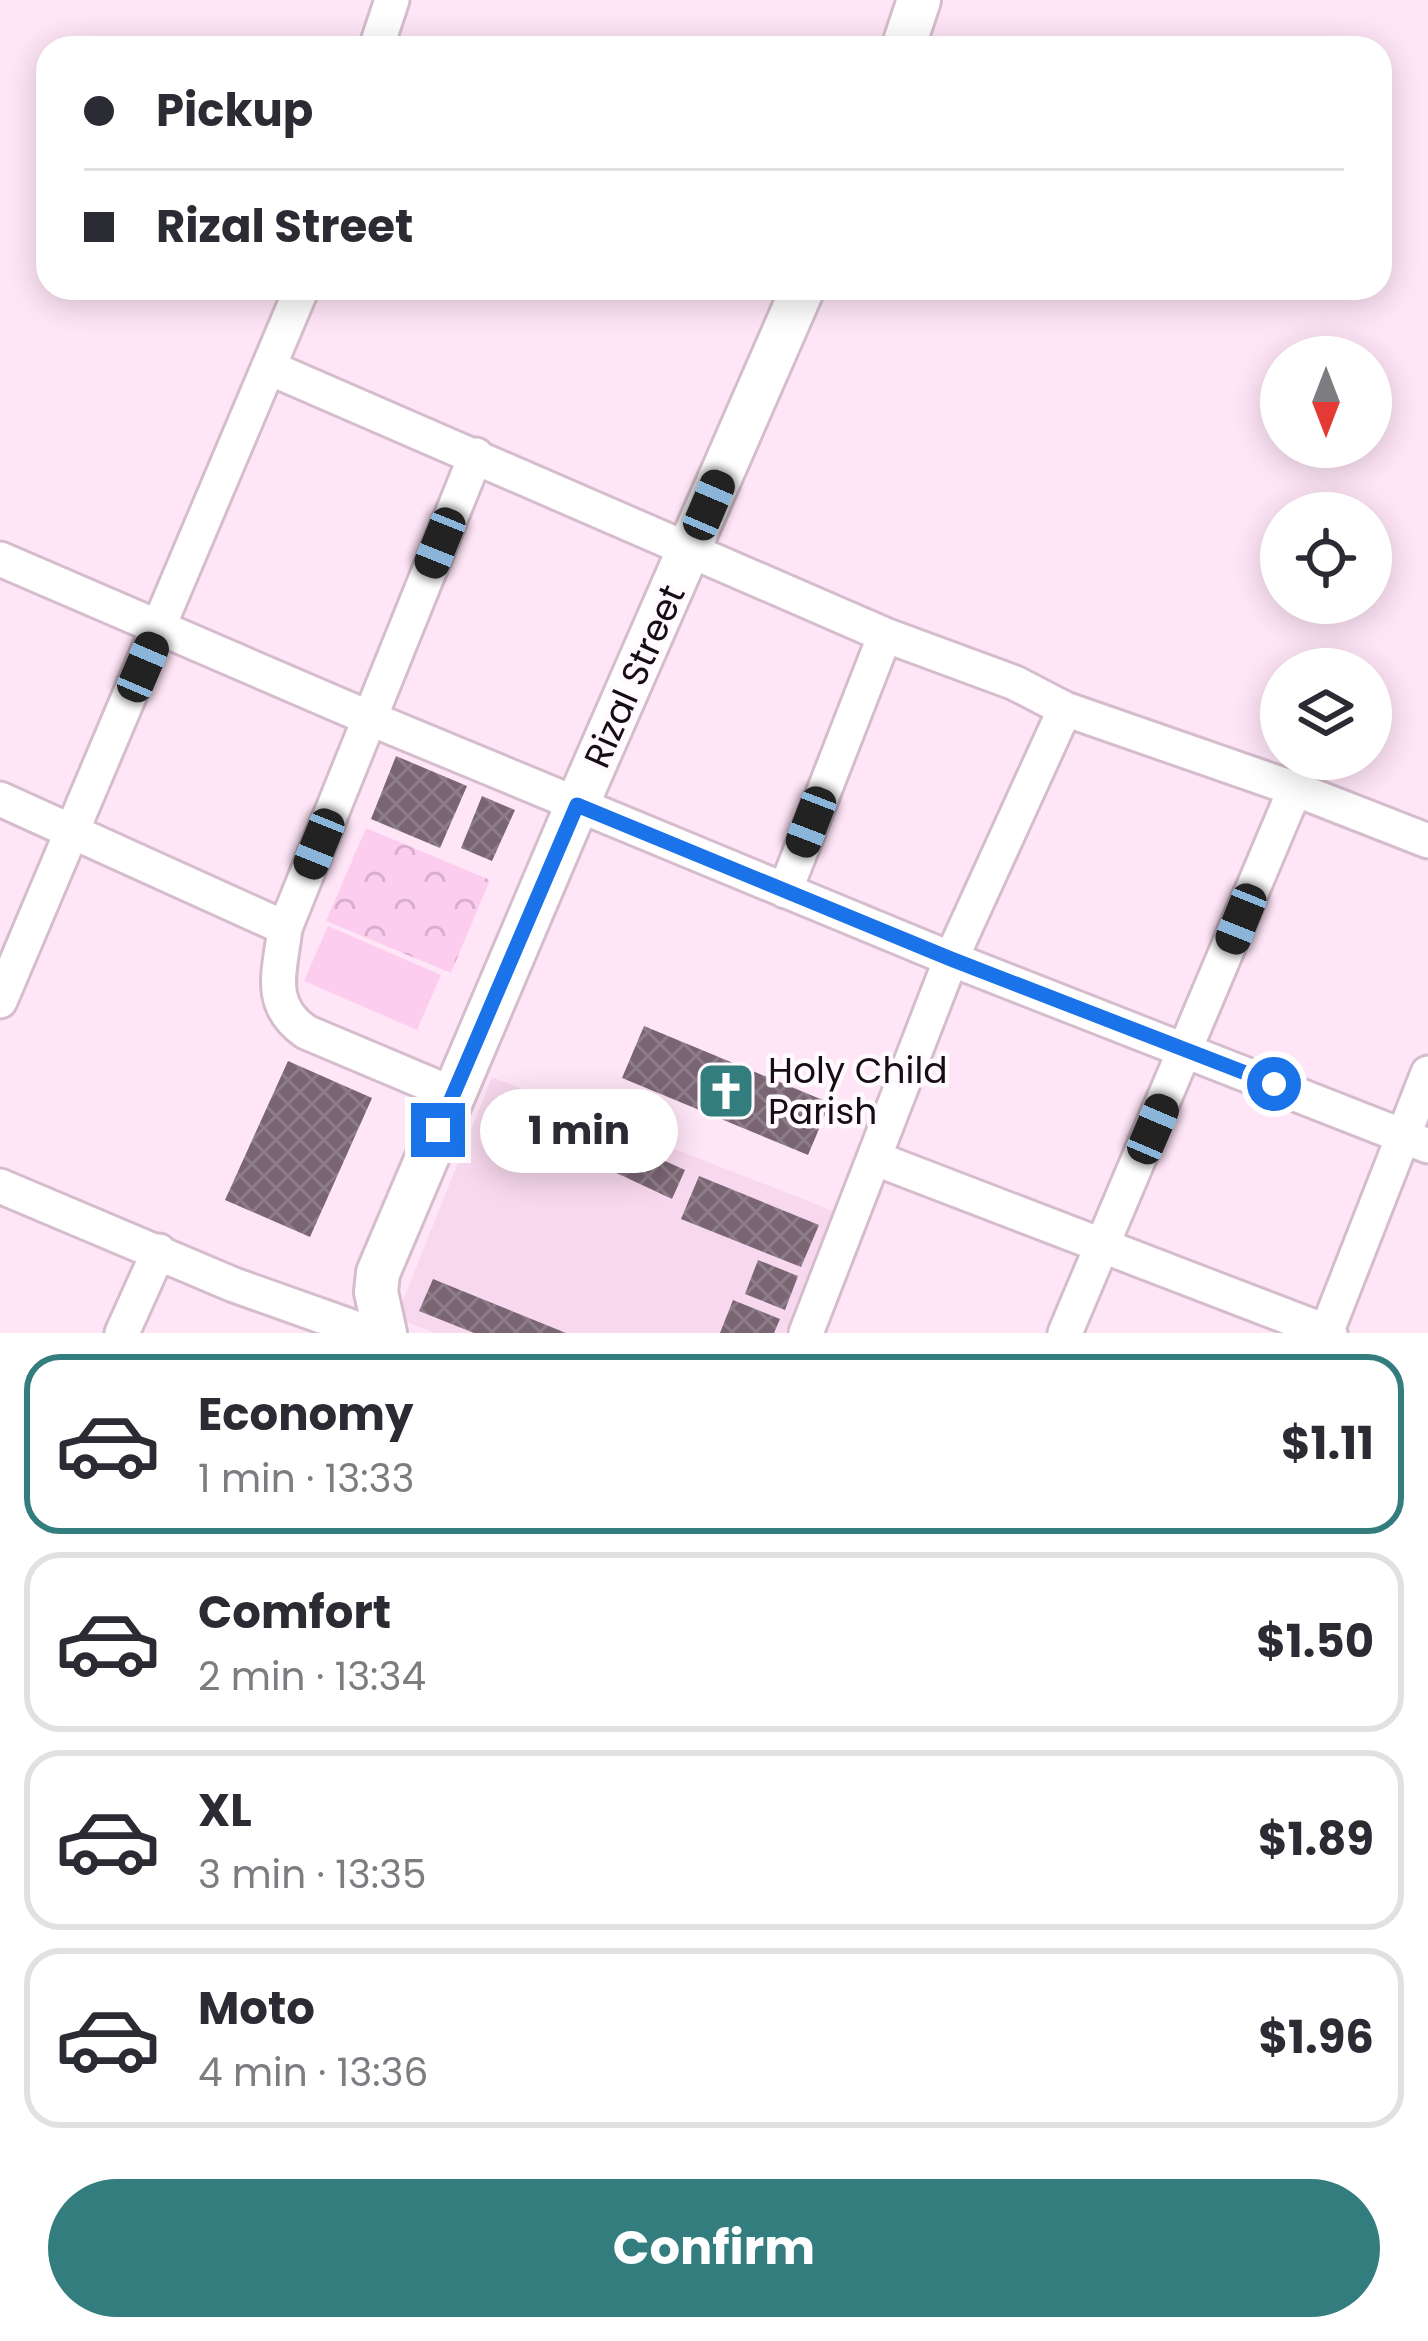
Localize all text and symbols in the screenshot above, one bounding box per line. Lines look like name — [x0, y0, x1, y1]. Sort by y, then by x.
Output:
text: Pickup — [156, 79, 313, 142]
text: Rizal Street — [156, 195, 413, 258]
north arrow — [1260, 336, 1392, 468]
map controls — [1260, 336, 1392, 780]
car — [678, 465, 740, 545]
button: locate — [1260, 492, 1392, 624]
car — [410, 503, 470, 583]
street label: Rizal Street — [571, 577, 697, 776]
car — [112, 627, 174, 707]
button: layers — [1260, 648, 1392, 780]
car — [781, 782, 841, 862]
car — [289, 804, 349, 884]
car — [1211, 879, 1271, 959]
place label: Holy Child Parish — [768, 1045, 948, 1137]
route start — [1247, 1057, 1301, 1111]
church icon: Holy Child Parish — [695, 1060, 757, 1122]
callout: 1 min — [480, 1088, 678, 1172]
car — [1122, 1089, 1184, 1169]
route end — [411, 1103, 465, 1157]
text: 1 min — [528, 1103, 630, 1158]
text: Economy — [198, 1383, 413, 1446]
icon: car — [54, 1390, 162, 1498]
text: $1.11 — [1281, 1412, 1374, 1475]
text: 1 min · 13:33 — [198, 1451, 414, 1506]
text: Comfort — [198, 1581, 391, 1644]
icon: car — [54, 1588, 162, 1696]
text: $1.50 — [1256, 1610, 1374, 1673]
text: 2 min · 13:34 — [198, 1649, 426, 1704]
text: XL — [198, 1779, 252, 1842]
icon: car — [54, 1786, 162, 1894]
text: $1.89 — [1258, 1808, 1374, 1871]
text: 3 min · 13:35 — [198, 1847, 426, 1902]
text: Moto — [198, 1977, 315, 2040]
icon: car — [54, 1984, 162, 2092]
text: $1.96 — [1258, 2006, 1374, 2069]
text: 4 min · 13:36 — [198, 2045, 428, 2100]
button: Confirm — [48, 2179, 1380, 2317]

